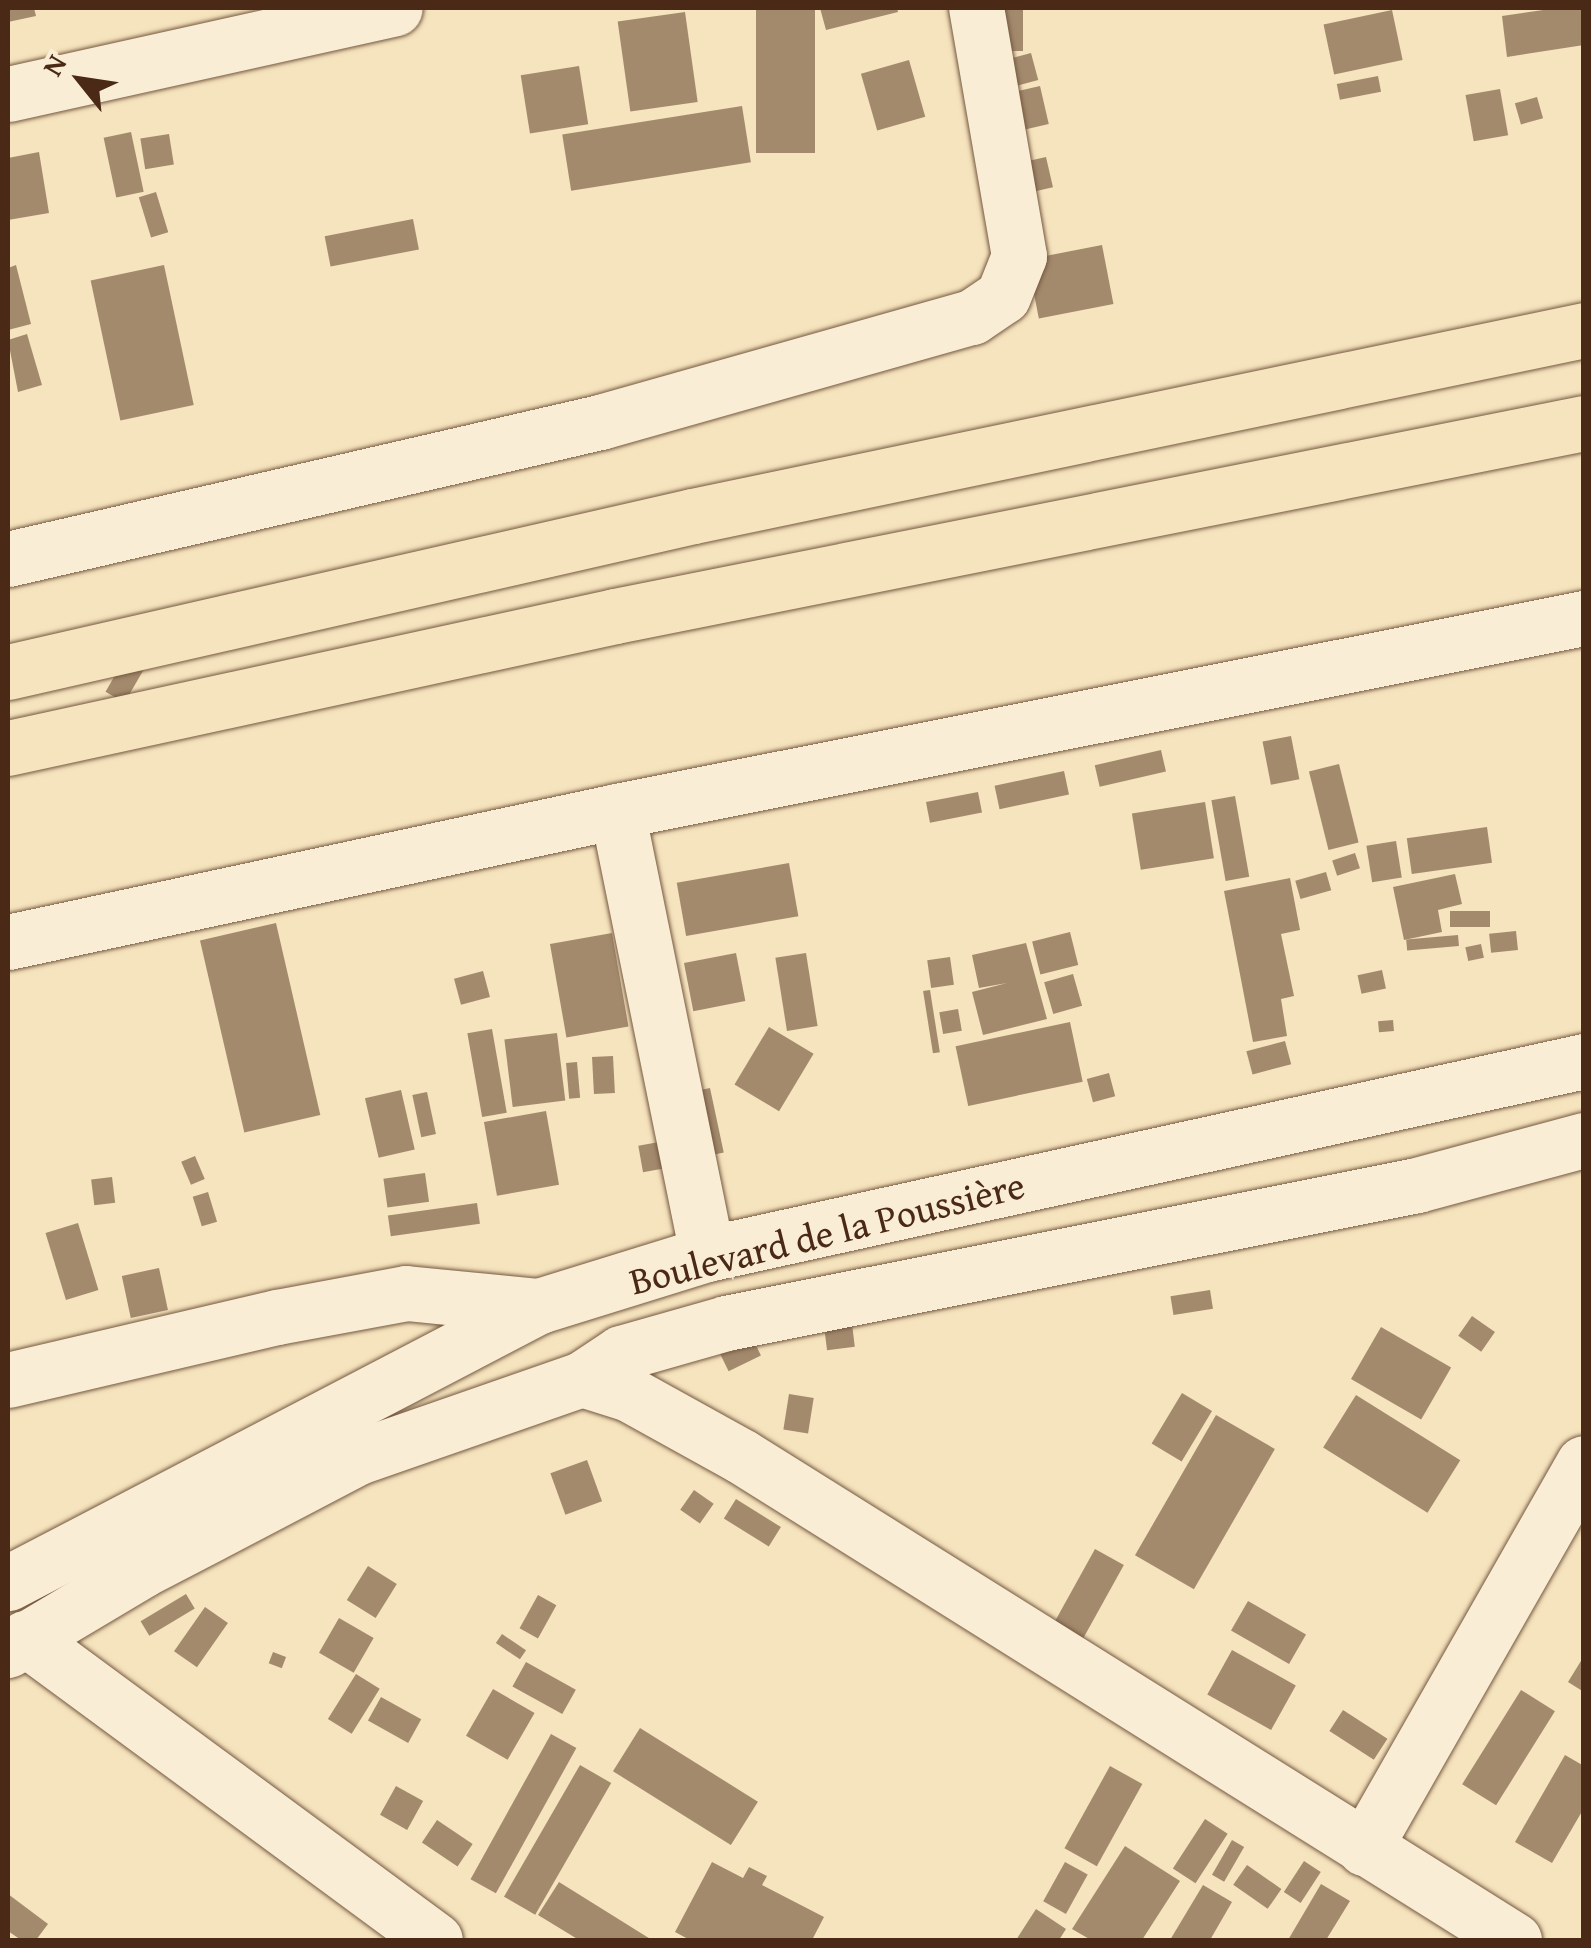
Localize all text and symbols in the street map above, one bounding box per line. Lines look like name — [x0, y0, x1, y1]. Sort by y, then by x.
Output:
north arrow — [30, 30, 130, 130]
text: N — [31, 46, 76, 83]
street label: Boulevard de la Poussière — [625, 1162, 1029, 1304]

